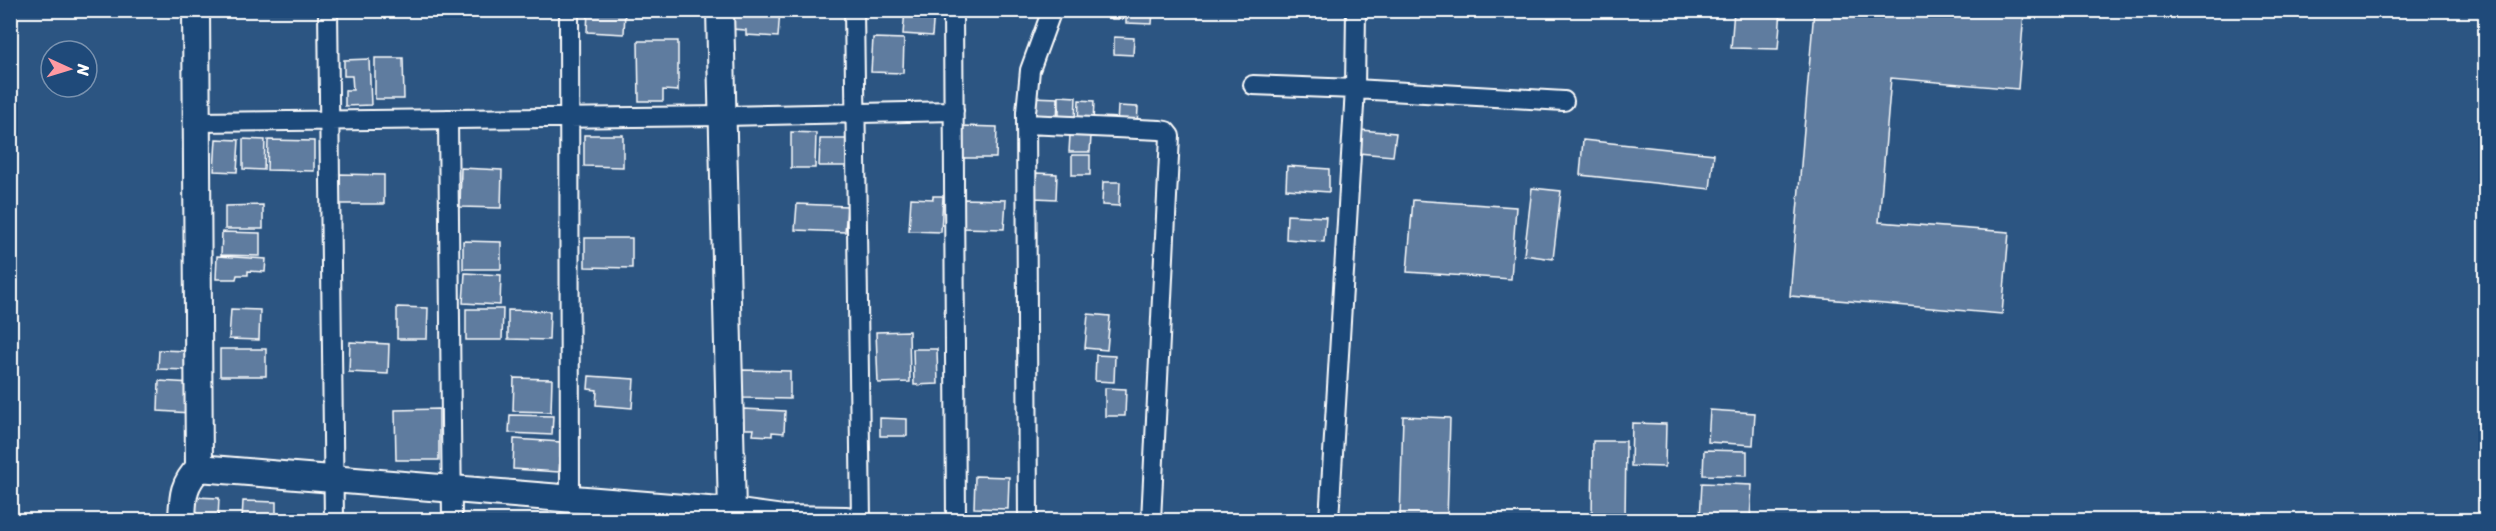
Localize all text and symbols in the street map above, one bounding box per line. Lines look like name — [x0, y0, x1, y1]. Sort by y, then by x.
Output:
north arrow — [39, 39, 99, 99]
text: N — [69, 62, 98, 77]

